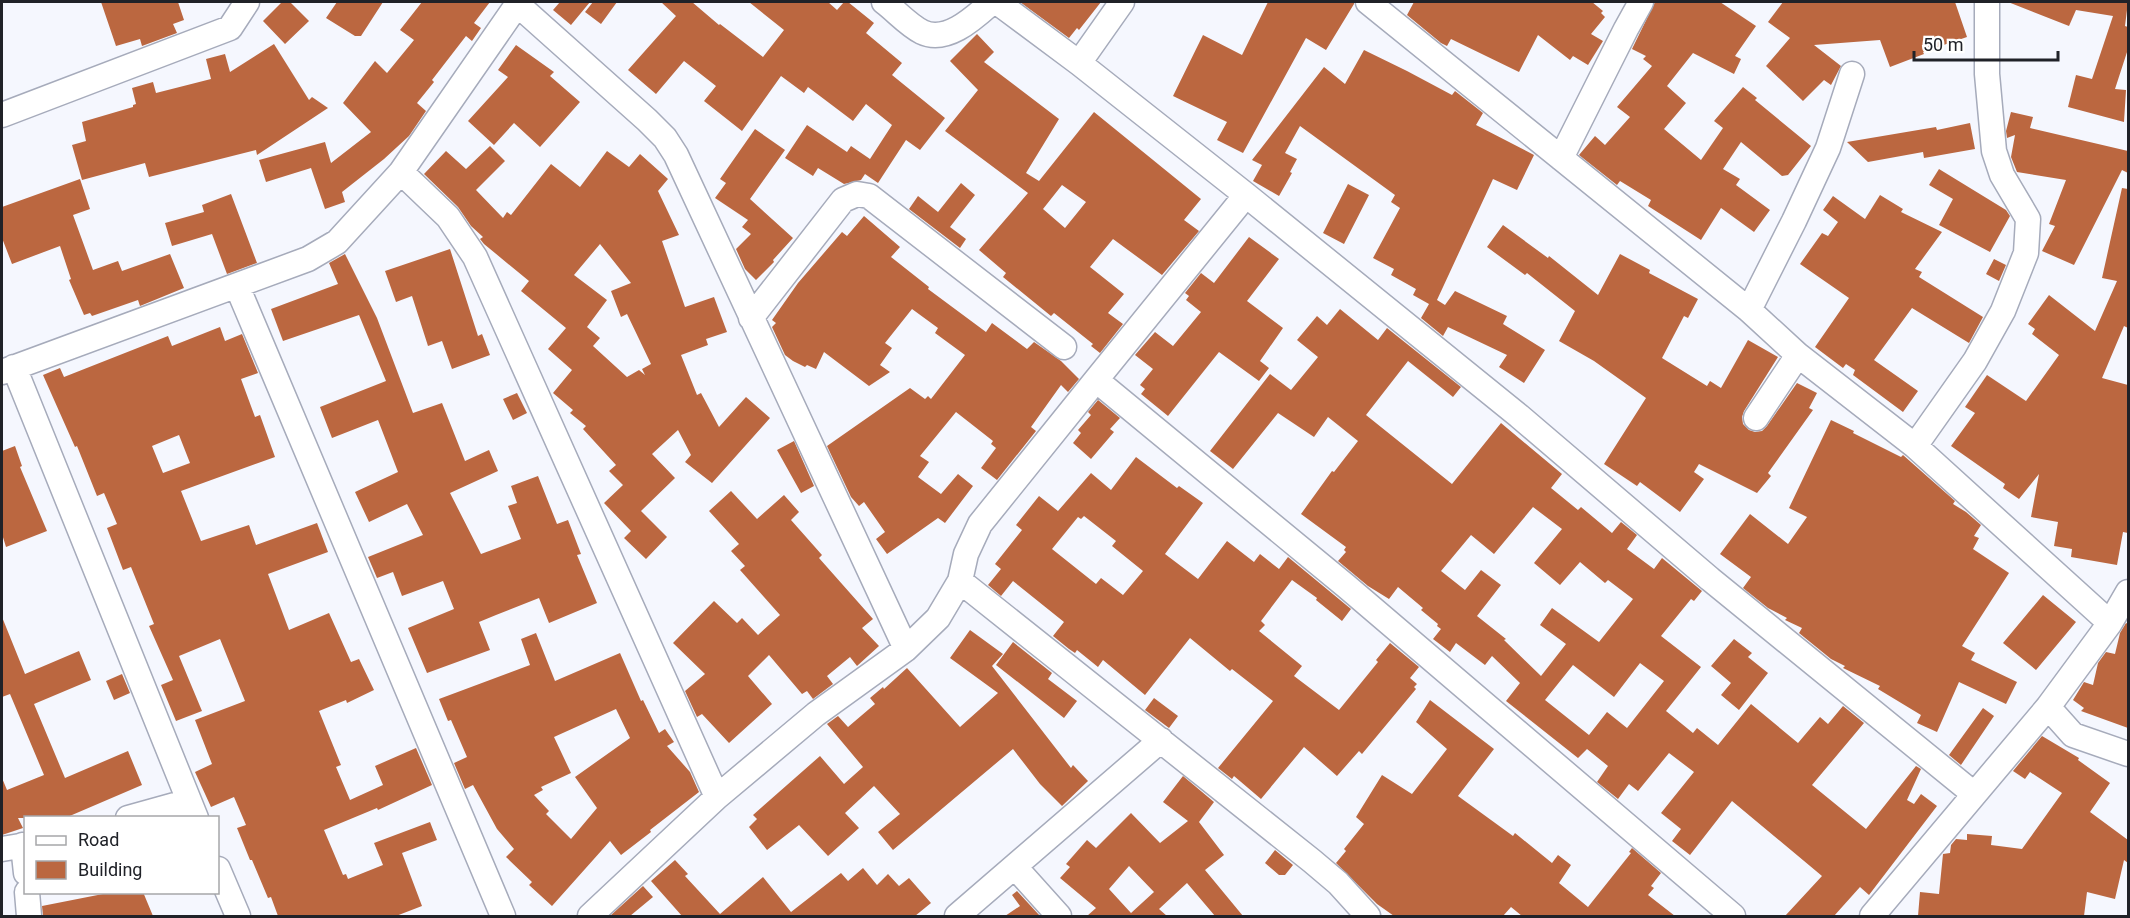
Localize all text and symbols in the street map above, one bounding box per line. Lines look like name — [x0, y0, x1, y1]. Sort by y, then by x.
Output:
scale bar — [1914, 24, 2058, 62]
text: 50 m — [1923, 34, 1963, 55]
legend — [24, 816, 219, 894]
text: Road — [78, 829, 119, 850]
text: Building — [78, 859, 142, 880]

